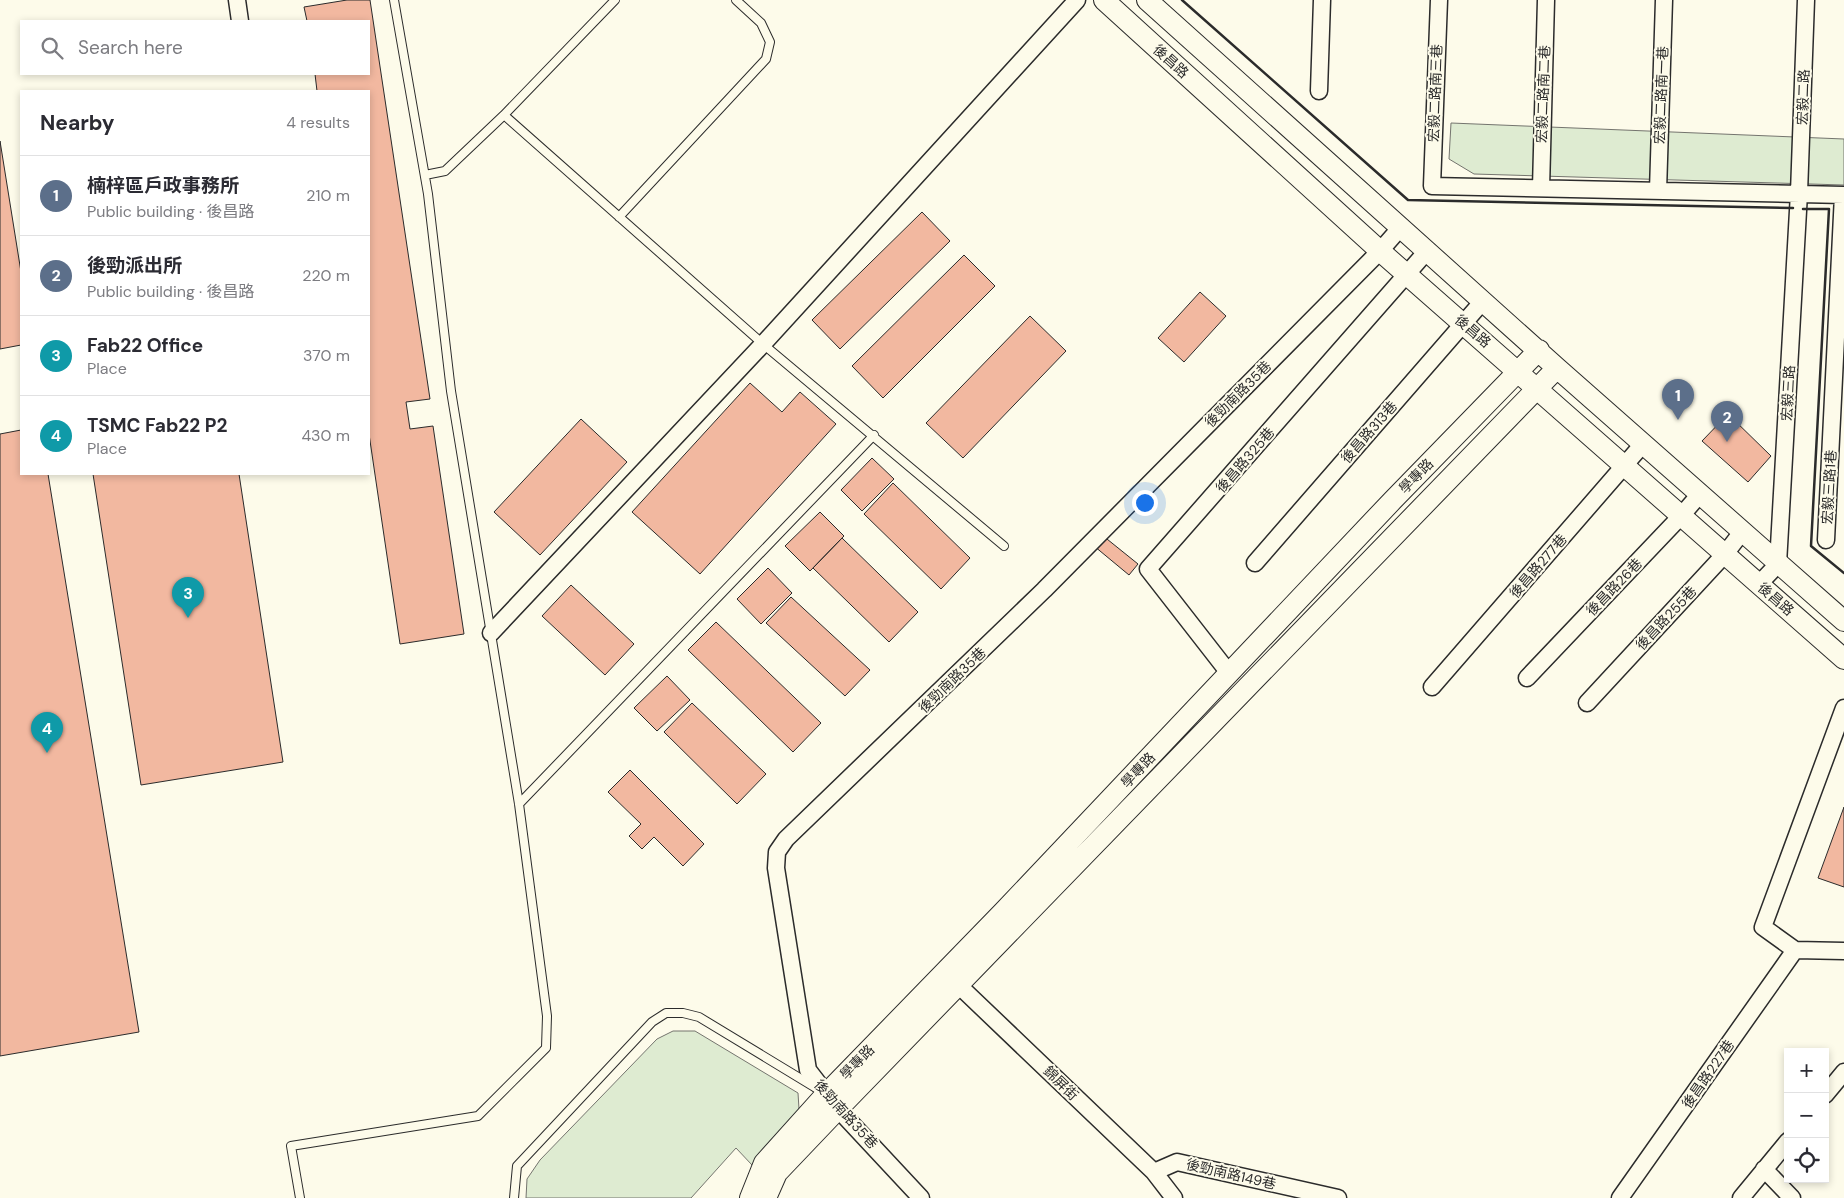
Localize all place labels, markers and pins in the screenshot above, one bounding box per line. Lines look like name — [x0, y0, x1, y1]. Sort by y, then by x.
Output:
pin: 1 — [1662, 379, 1694, 420]
pin: 2 — [1711, 401, 1743, 442]
pin: 3 — [172, 577, 204, 618]
pin: 4 — [31, 712, 63, 753]

